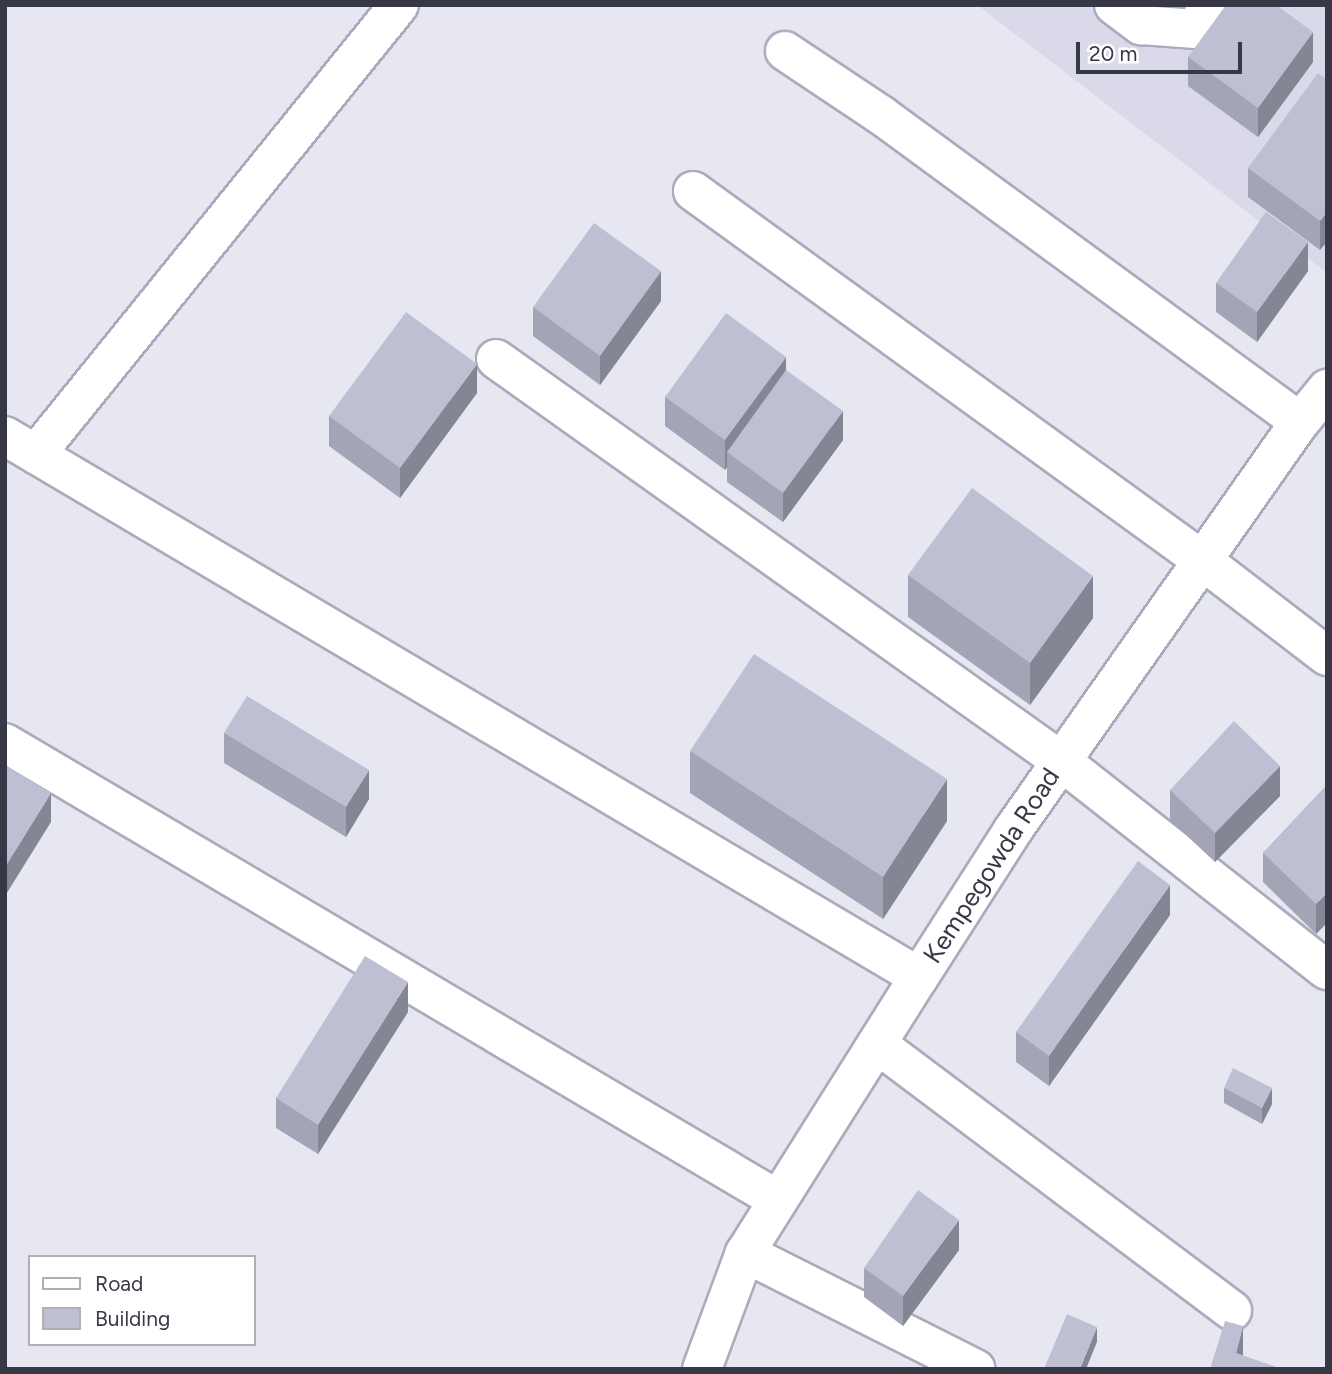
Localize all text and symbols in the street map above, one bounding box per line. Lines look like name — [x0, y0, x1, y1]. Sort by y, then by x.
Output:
scale bar — [1080, 28, 1246, 72]
text: 20 m — [1089, 41, 1137, 66]
street label: Kempegowda Road — [917, 763, 1067, 969]
legend — [28, 1255, 256, 1346]
text: Road — [95, 1271, 143, 1296]
text: Building — [95, 1306, 170, 1331]

